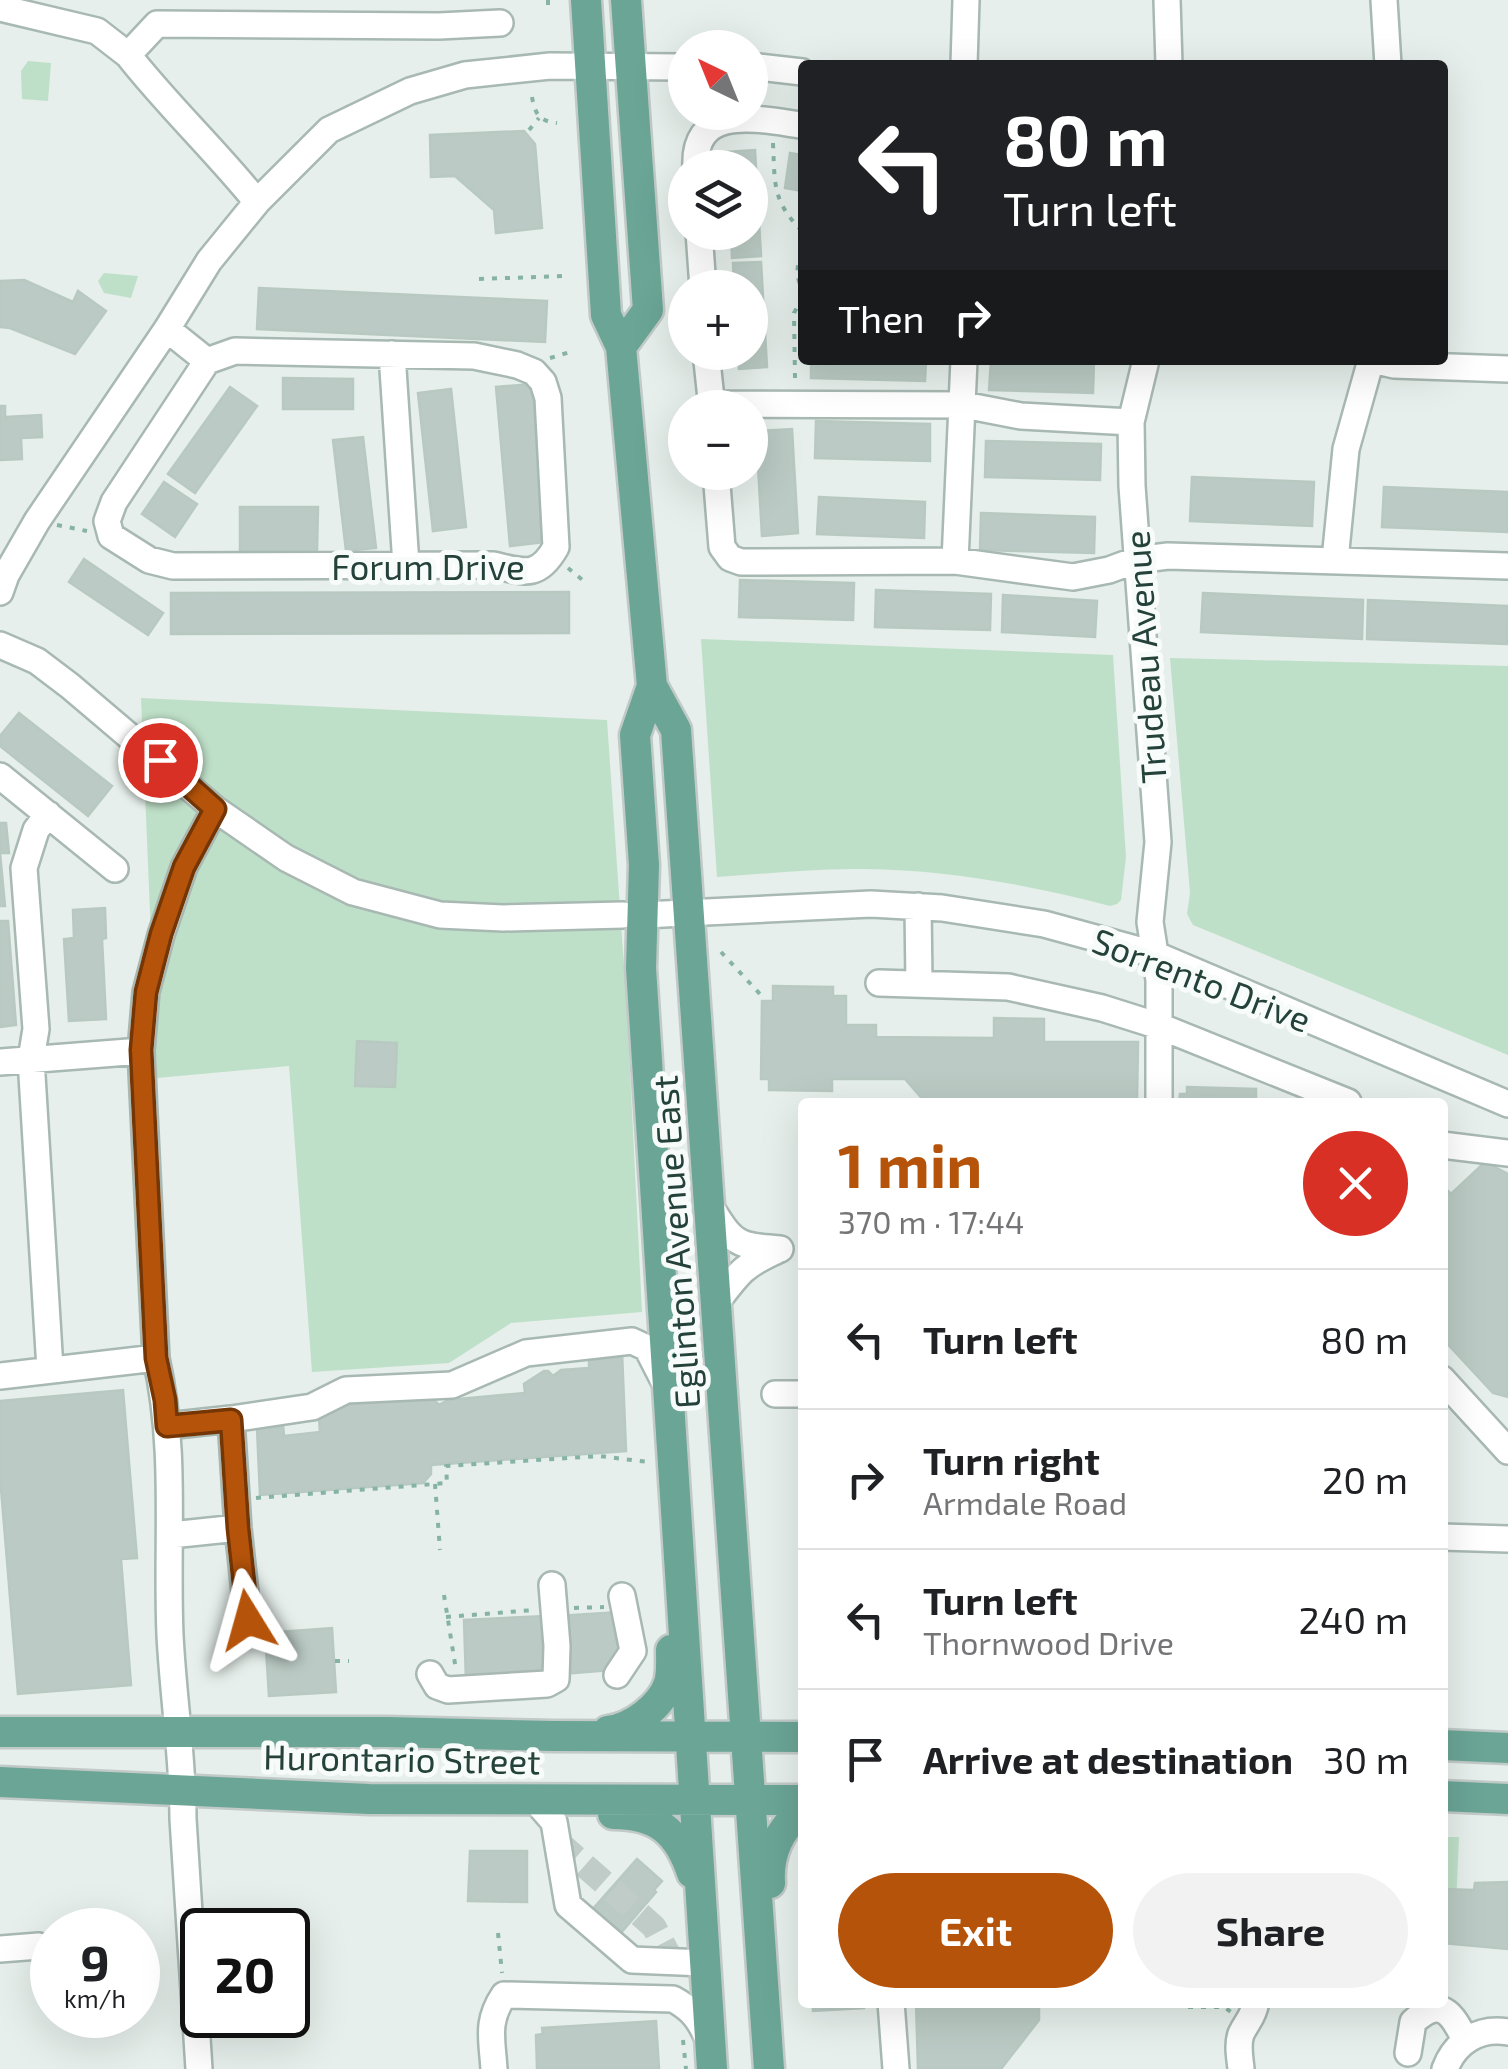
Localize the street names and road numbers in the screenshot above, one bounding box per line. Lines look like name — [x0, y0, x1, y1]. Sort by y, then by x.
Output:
street label: Trudeau Avenue — [1114, 529, 1174, 785]
street label: Forum Drive — [331, 545, 525, 587]
street label: Sorrento Drive — [1087, 918, 1317, 1040]
street label: Eglinton Avenue East — [642, 1074, 708, 1410]
street label: Hurontario Street — [263, 1735, 541, 1781]

